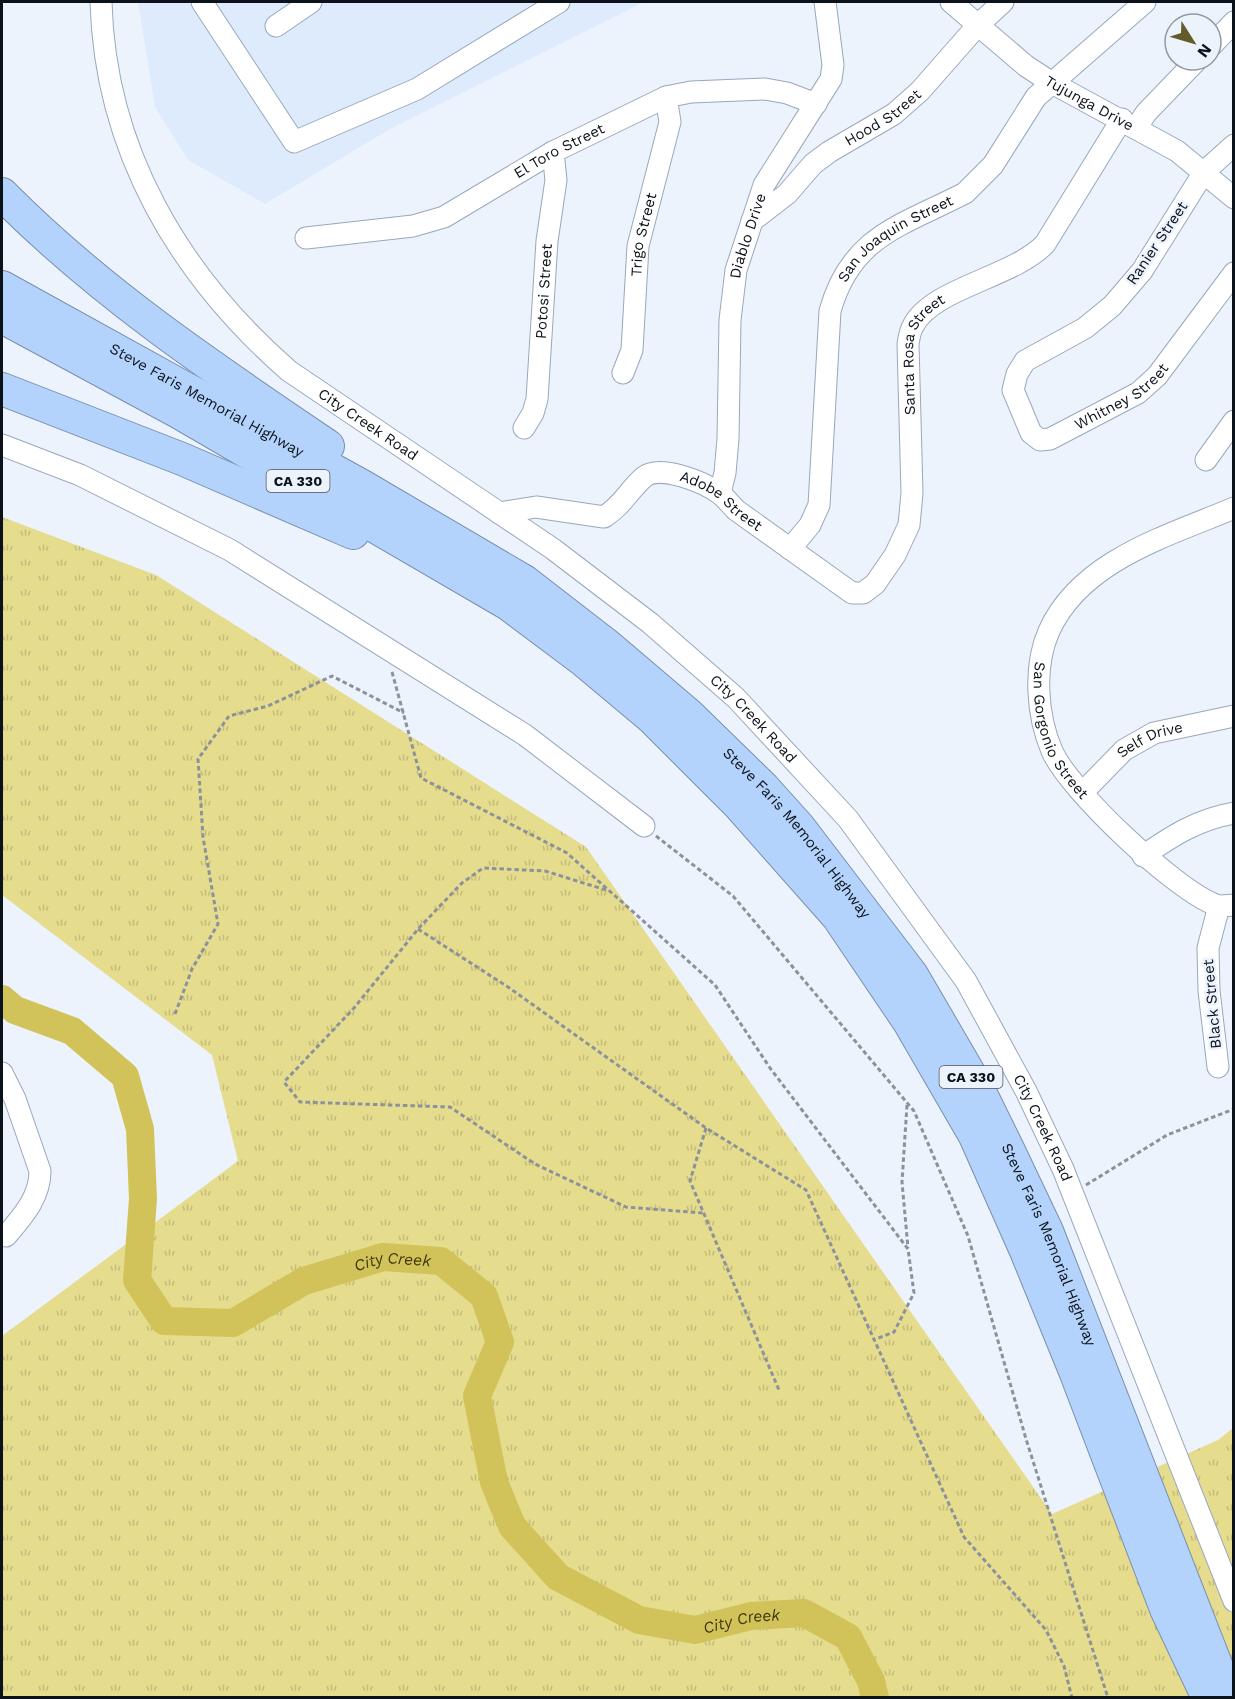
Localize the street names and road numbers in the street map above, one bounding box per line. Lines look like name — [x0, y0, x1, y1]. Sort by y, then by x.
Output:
street label: Tujunga Drive — [1041, 72, 1137, 135]
street label: Hood Street — [842, 85, 925, 150]
street label: El Toro Street — [511, 119, 608, 182]
street label: Trigo Street — [627, 190, 661, 277]
street label: Diablo Drive — [726, 191, 770, 280]
street label: San Joaquin Street — [834, 191, 957, 285]
street label: Ranier Street — [1123, 197, 1192, 288]
street label: Potosi Street — [532, 242, 556, 339]
street label: Santa Rosa Street — [899, 290, 949, 415]
street label: Steve Faris Memorial Highway — [107, 339, 307, 461]
street label: Whitney Street — [1071, 359, 1173, 434]
street label: City Creek Road — [315, 384, 422, 464]
street label: Adobe Street — [678, 467, 766, 535]
road number: CA 330 — [266, 470, 330, 492]
street label: San Gorgonio Street — [1030, 661, 1093, 803]
street label: City Creek Road — [706, 671, 800, 767]
street label: Self Drive — [1113, 718, 1184, 761]
street label: Steve Faris Memorial Highway — [719, 744, 875, 922]
street label: Black Street — [1199, 958, 1225, 1049]
road number: CA 330 — [940, 1066, 1002, 1088]
street label: City Creek Road — [1010, 1071, 1076, 1184]
street label: Steve Faris Memorial Highway — [998, 1140, 1100, 1349]

